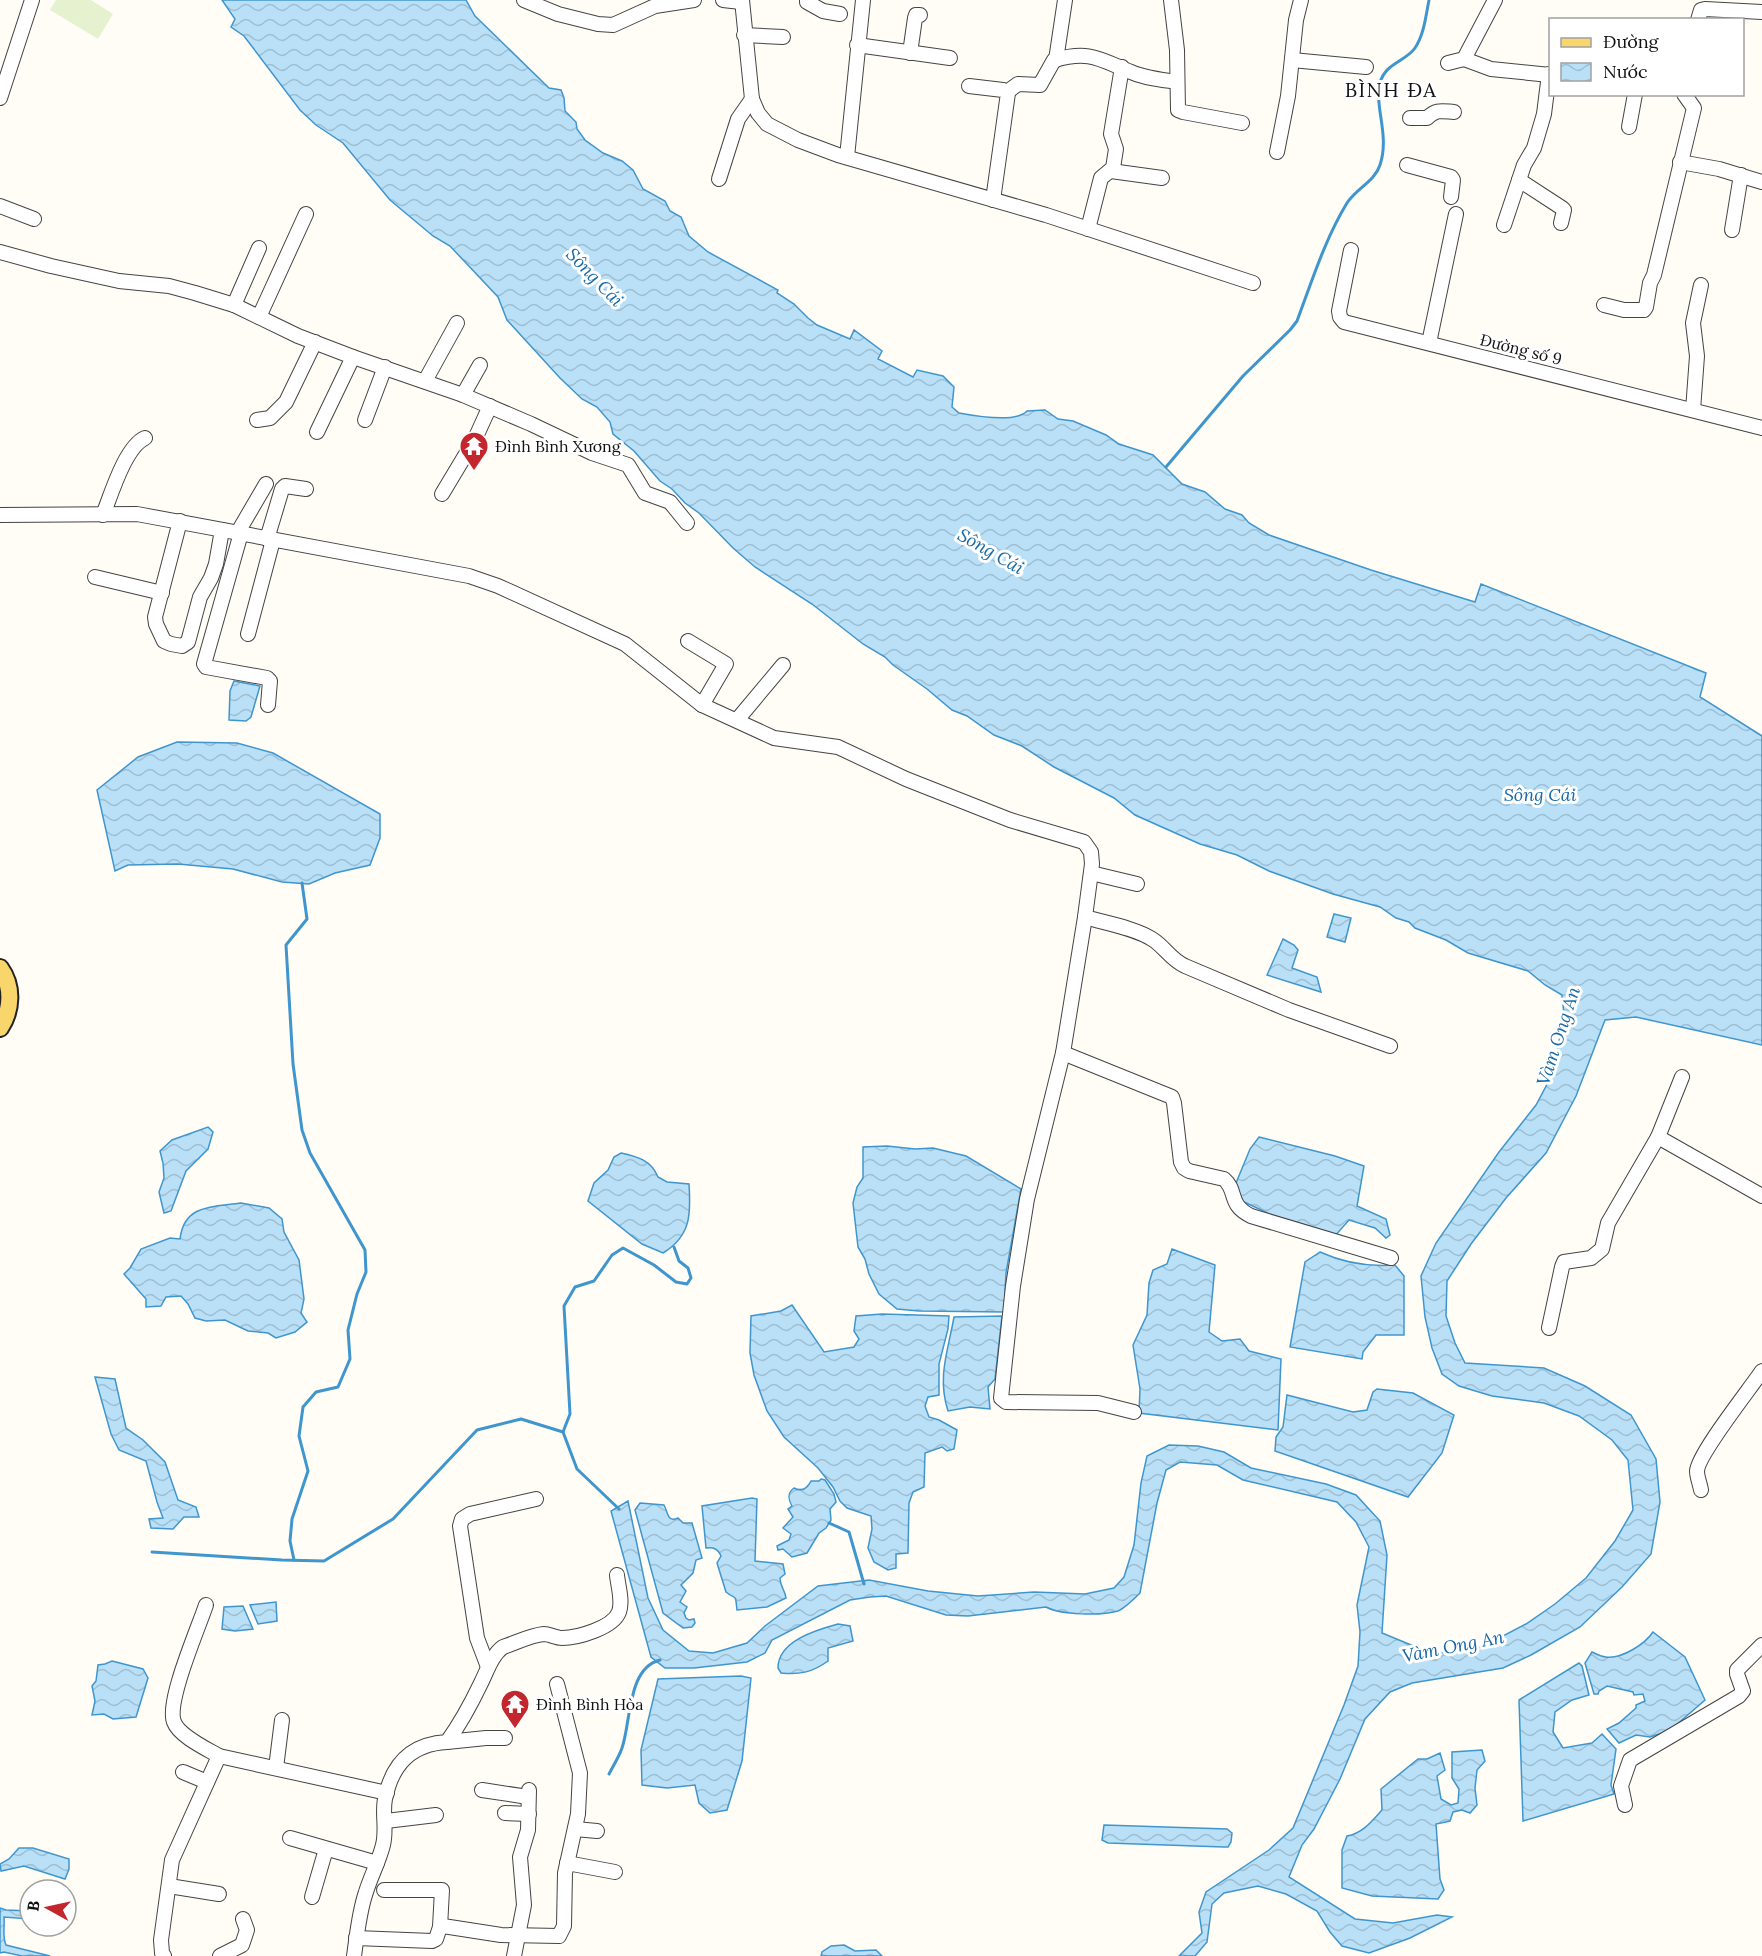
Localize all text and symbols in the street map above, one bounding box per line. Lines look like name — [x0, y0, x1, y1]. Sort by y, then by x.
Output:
legend — [1549, 18, 1744, 96]
text: Đường — [1603, 30, 1660, 53]
text: Nước — [1603, 60, 1648, 83]
district label: BÌNH ĐA — [1345, 77, 1437, 102]
water label: Sông Cái — [561, 243, 629, 311]
street label: Đường số 9 — [1478, 329, 1564, 369]
temple icon: Đình Bình Xương — [458, 430, 490, 472]
place label: Đình Bình Xương — [495, 436, 622, 456]
water label: Sông Cái — [954, 523, 1028, 579]
water label: Sông Cái — [1504, 783, 1577, 806]
water label: Vàm Ong An — [1531, 984, 1585, 1088]
water label: Vàm Ong An — [1400, 1625, 1506, 1667]
temple icon: Đình Bình Hòa — [499, 1688, 531, 1730]
place label: Đình Bình Hòa — [536, 1694, 644, 1714]
north arrow — [18, 1878, 78, 1938]
text: B — [23, 1899, 44, 1913]

